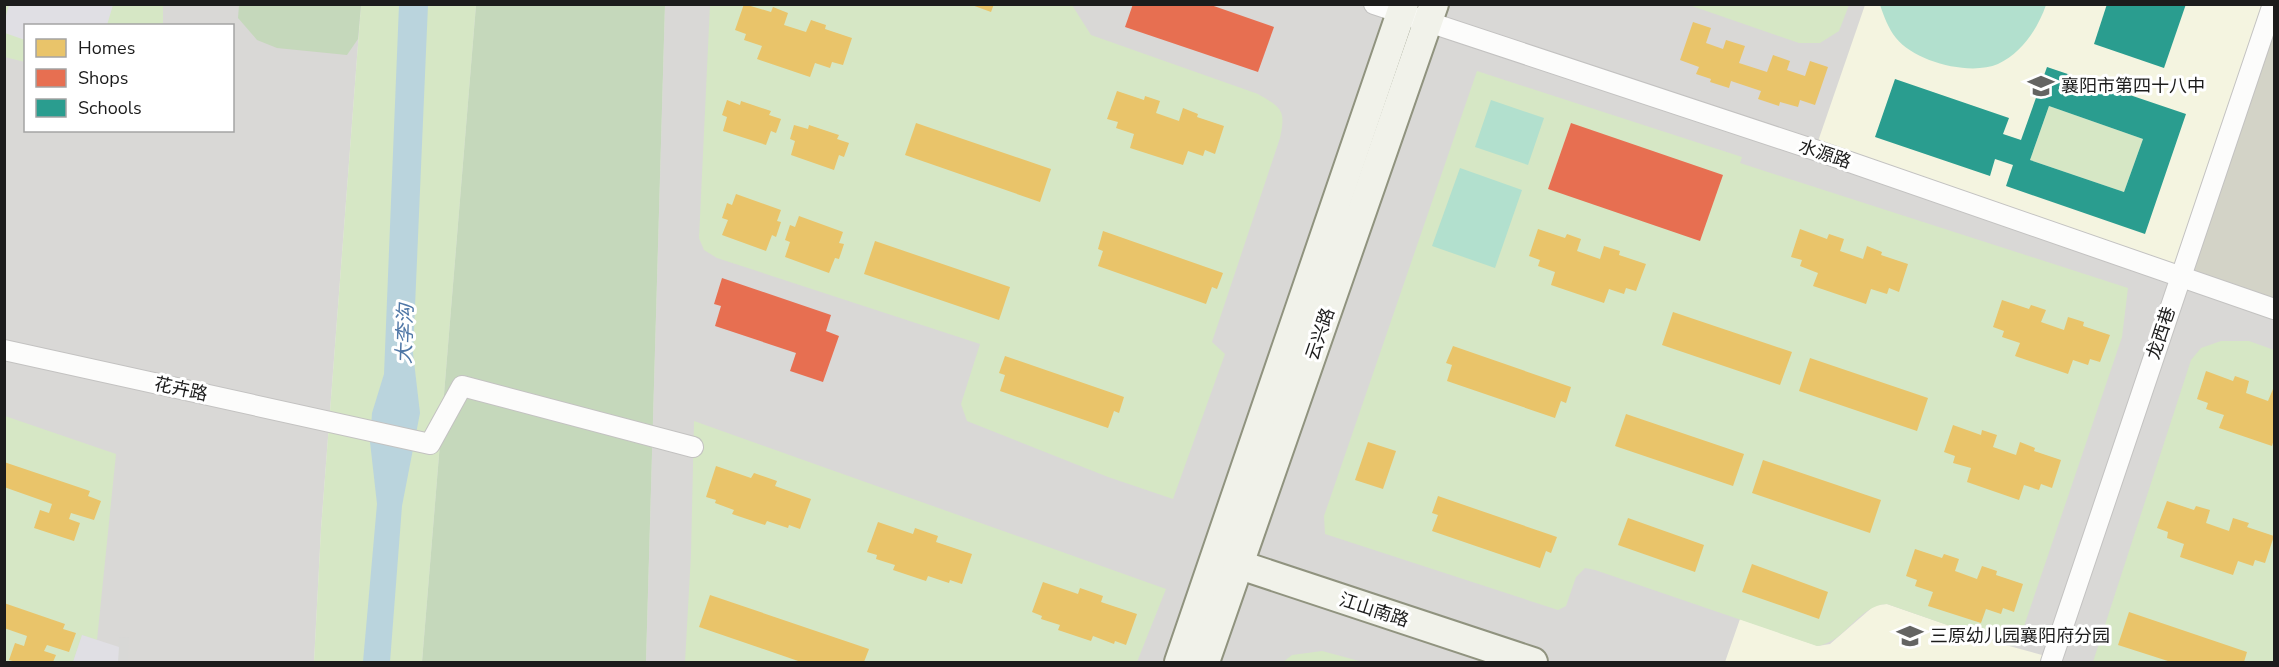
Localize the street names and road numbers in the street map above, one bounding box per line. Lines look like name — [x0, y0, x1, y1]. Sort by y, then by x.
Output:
street label: 水源路 — [1796, 134, 1854, 174]
street label: 龙西巷 — [2141, 304, 2181, 362]
street label: 云兴路 — [1300, 305, 1340, 363]
street label: 花卉路 — [152, 372, 210, 406]
street label: 江山南路 — [1336, 587, 1412, 633]

